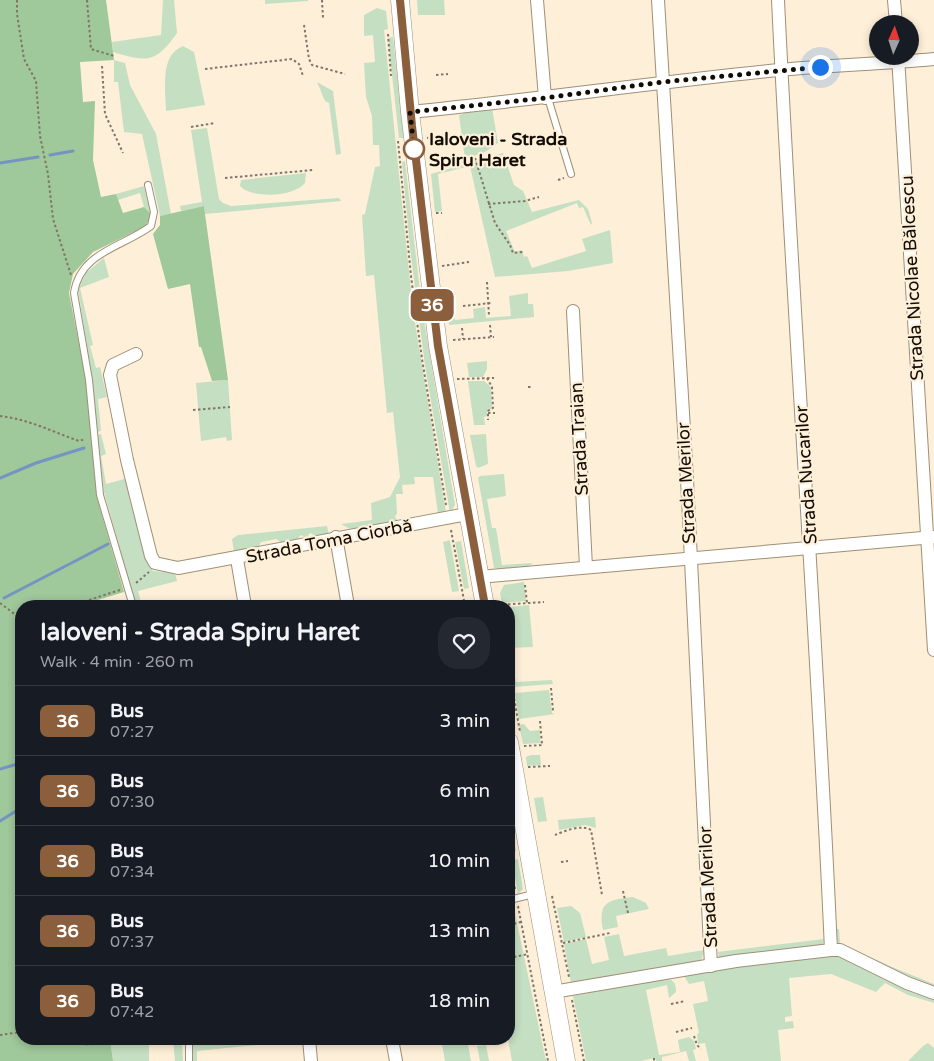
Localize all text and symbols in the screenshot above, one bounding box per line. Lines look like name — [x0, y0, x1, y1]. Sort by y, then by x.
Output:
north arrow — [869, 15, 919, 65]
map controls — [869, 15, 919, 65]
your location — [808, 55, 833, 80]
place label: Ialoveni - Strada Spiru Haret — [429, 128, 567, 171]
marker: Ialoveni - Strada Spiru Haret — [403, 138, 425, 160]
street label: Strada Nicolae Bălcescu — [896, 175, 928, 381]
line badge: 36 — [410, 289, 454, 321]
text: 36 — [421, 294, 443, 316]
street label: Strada Traian — [565, 382, 593, 496]
street label: Strada Nucarilor — [790, 405, 822, 545]
street label: Strada Merilor — [672, 422, 700, 544]
street label: Strada Toma Ciorbă — [244, 514, 414, 568]
button: heart — [438, 617, 490, 669]
text: Ialoveni - Strada Spiru Haret — [40, 618, 360, 647]
text: Walk · 4 min · 260 m — [40, 652, 194, 672]
text: Bus — [110, 700, 144, 722]
text: 36 — [56, 710, 79, 732]
text: 3 min — [439, 710, 490, 732]
text: 07:27 — [110, 722, 154, 742]
text: Bus — [110, 770, 144, 792]
text: 36 — [56, 780, 79, 802]
text: 6 min — [439, 780, 490, 802]
text: 07:30 — [110, 792, 154, 812]
street label: Strada Merilor — [694, 826, 722, 948]
text: Bus — [110, 840, 144, 862]
text: 36 — [56, 850, 79, 872]
text: 10 min — [427, 850, 490, 872]
text: 07:34 — [110, 862, 154, 882]
text: Bus — [110, 910, 144, 932]
text: 36 — [56, 920, 79, 942]
text: 13 min — [427, 920, 490, 942]
text: 07:37 — [110, 932, 154, 952]
text: Bus — [110, 980, 144, 1002]
text: 36 — [56, 990, 79, 1012]
text: 18 min — [427, 990, 490, 1012]
text: 07:42 — [110, 1002, 154, 1022]

